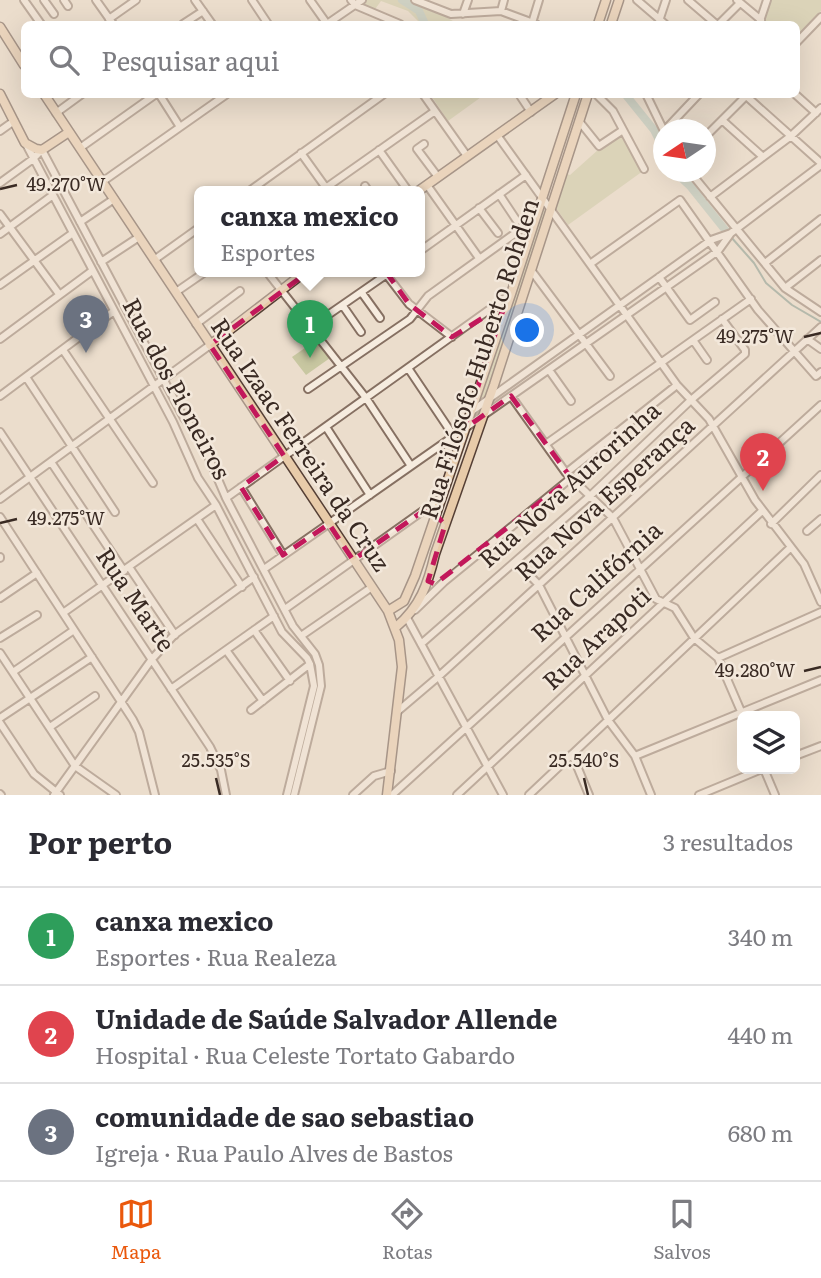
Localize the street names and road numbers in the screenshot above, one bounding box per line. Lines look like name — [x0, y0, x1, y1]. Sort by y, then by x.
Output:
street label: Rua Filósofo Huberto Rohden — [409, 193, 546, 523]
street label: Rua dos Pioneiros — [116, 291, 241, 485]
street label: Rua Izaac Ferreira da Cruz — [204, 310, 400, 577]
street label: Rua Nova Aurorinha — [470, 392, 667, 575]
street label: Rua Nova Esperança — [506, 407, 701, 588]
street label: Rua Califórnia — [522, 512, 669, 649]
street label: Rua Marte — [89, 540, 185, 658]
street label: Rua Arapoti — [533, 578, 657, 697]

